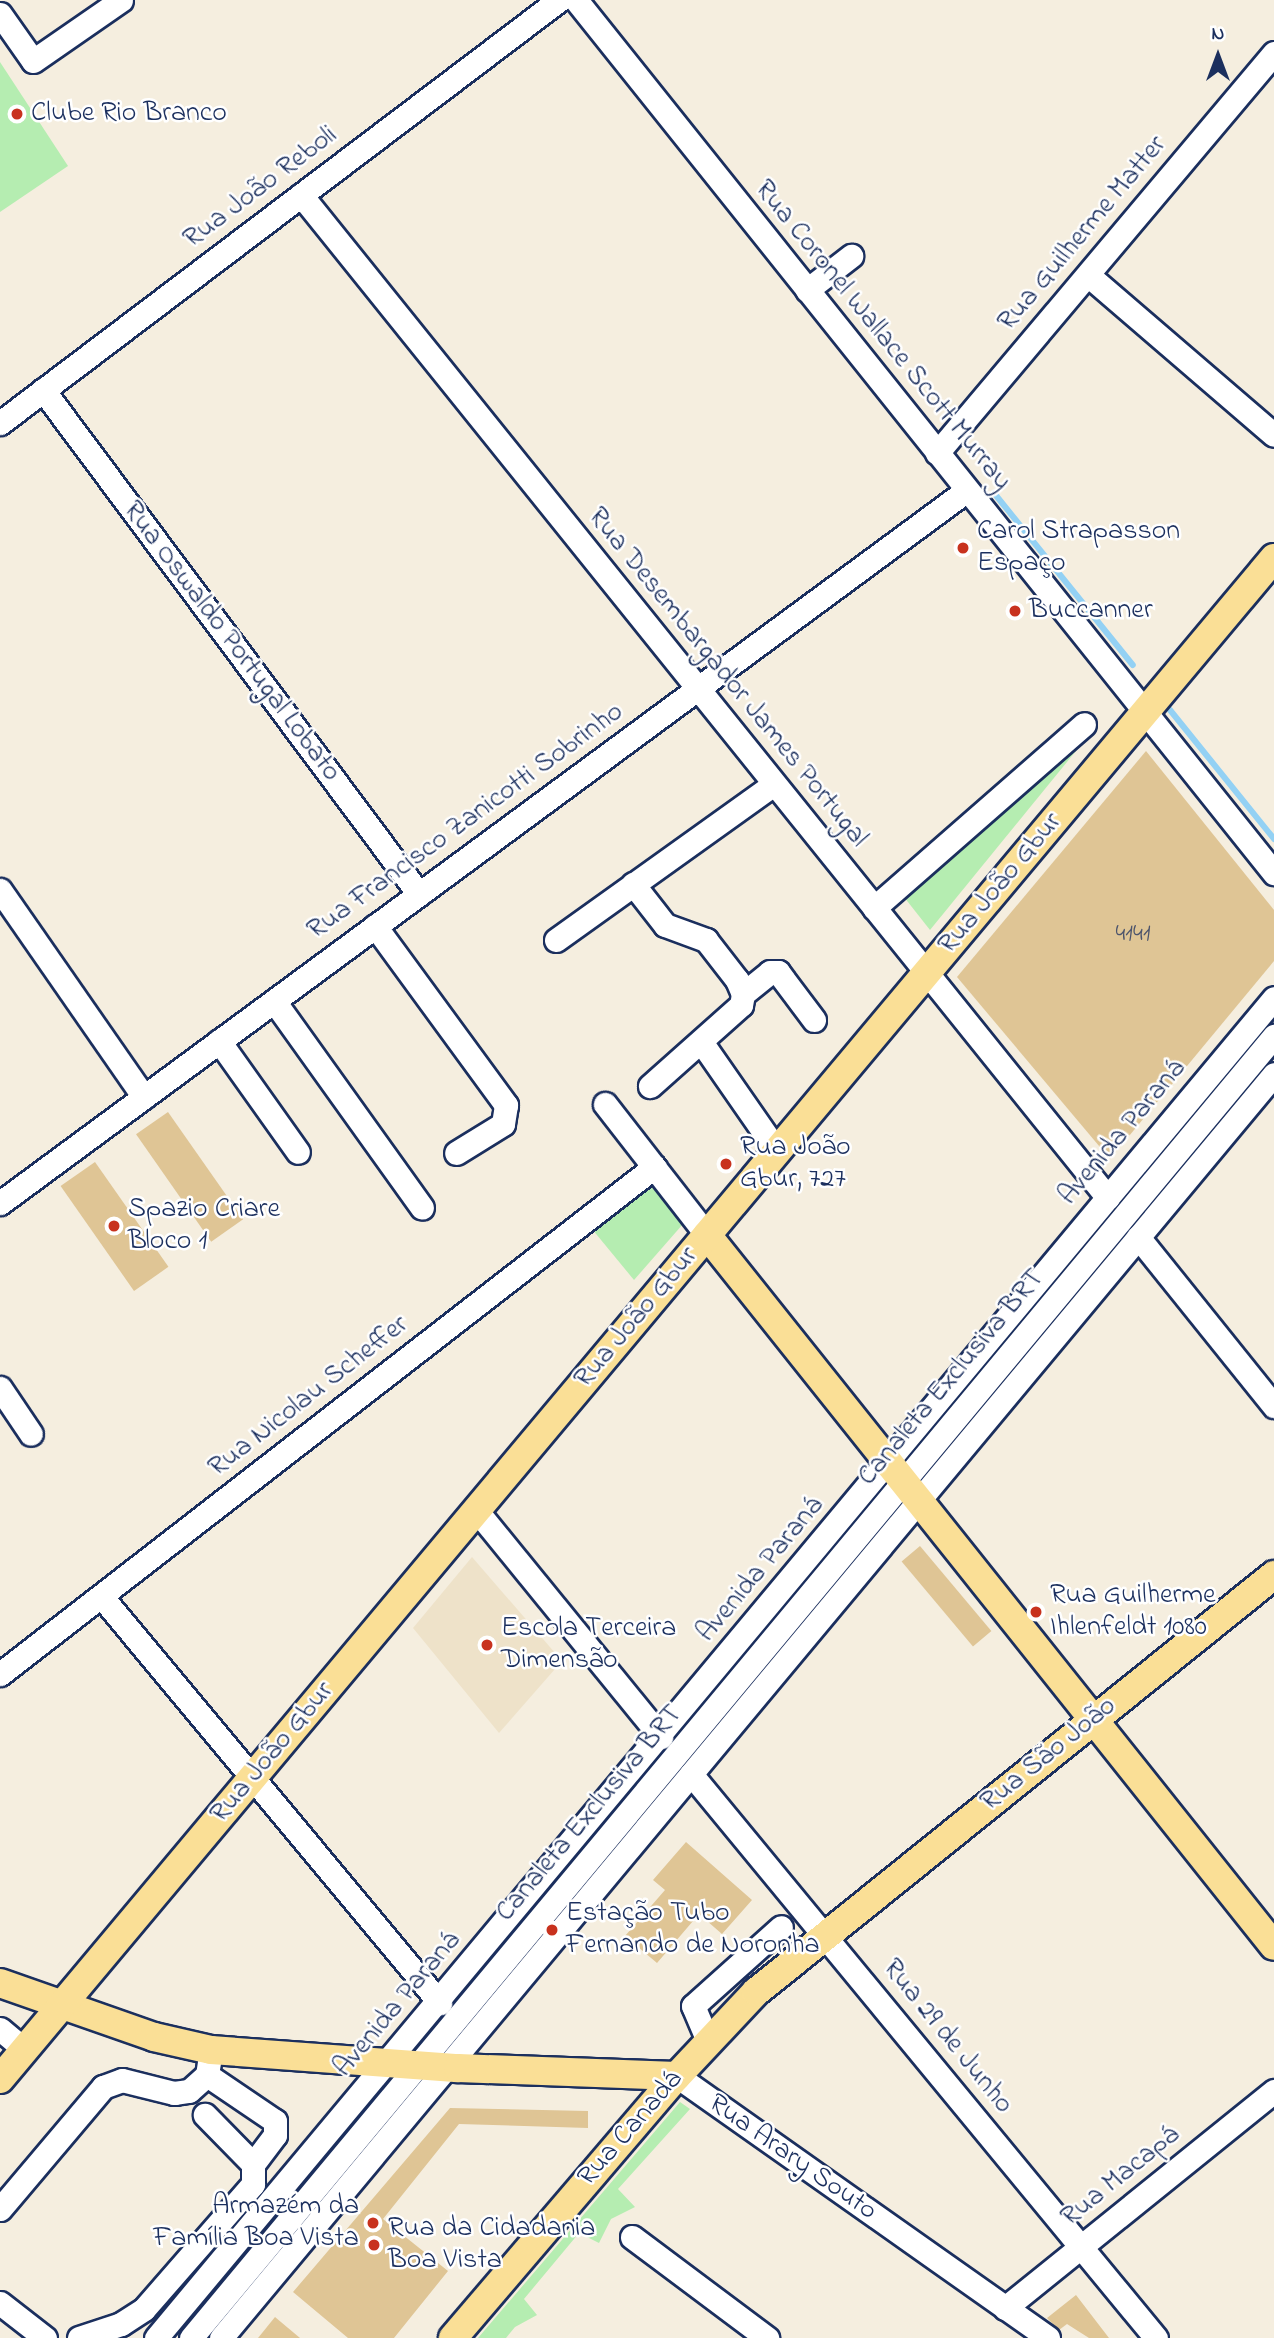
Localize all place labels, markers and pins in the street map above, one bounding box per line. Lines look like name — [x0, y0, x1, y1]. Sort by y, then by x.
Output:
place label: Clube Rio Branco — [31, 97, 227, 131]
marker: Clube Rio Branco — [9, 106, 25, 122]
place label: Carol Strapasson Espaço — [977, 515, 1180, 581]
marker: Carol Strapasson Espaço — [955, 540, 971, 556]
place label: Buccanner — [1029, 594, 1153, 628]
marker: Buccanner — [1007, 603, 1023, 619]
place label: Rua João Gbur, 727 — [740, 1131, 850, 1197]
marker: Rua João Gbur, 727 — [718, 1156, 734, 1172]
place label: Spazio Criare Bloco 1 — [128, 1193, 280, 1259]
marker: Spazio Criare Bloco 1 — [106, 1218, 122, 1234]
place label: Rua Guilherme Ihlenfeldt 1080 — [1050, 1579, 1216, 1645]
marker: Rua Guilherme Ihlenfeldt 1080 — [1028, 1604, 1044, 1620]
place label: Escola Terceira Dimensão — [501, 1612, 676, 1678]
marker: Escola Terceira Dimensão — [479, 1637, 495, 1653]
place label: Estação Tubo Fernando de Noronha — [566, 1897, 820, 1963]
marker: Estação Tubo Fernando de Noronha — [544, 1922, 560, 1938]
place label: Armazém da Família Boa Vista — [153, 2190, 359, 2256]
place label: Rua da Cidadania Boa Vista — [388, 2212, 595, 2278]
marker: Armazém da Família Boa Vista — [365, 2215, 381, 2231]
marker: Rua da Cidadania Boa Vista — [366, 2237, 382, 2253]

